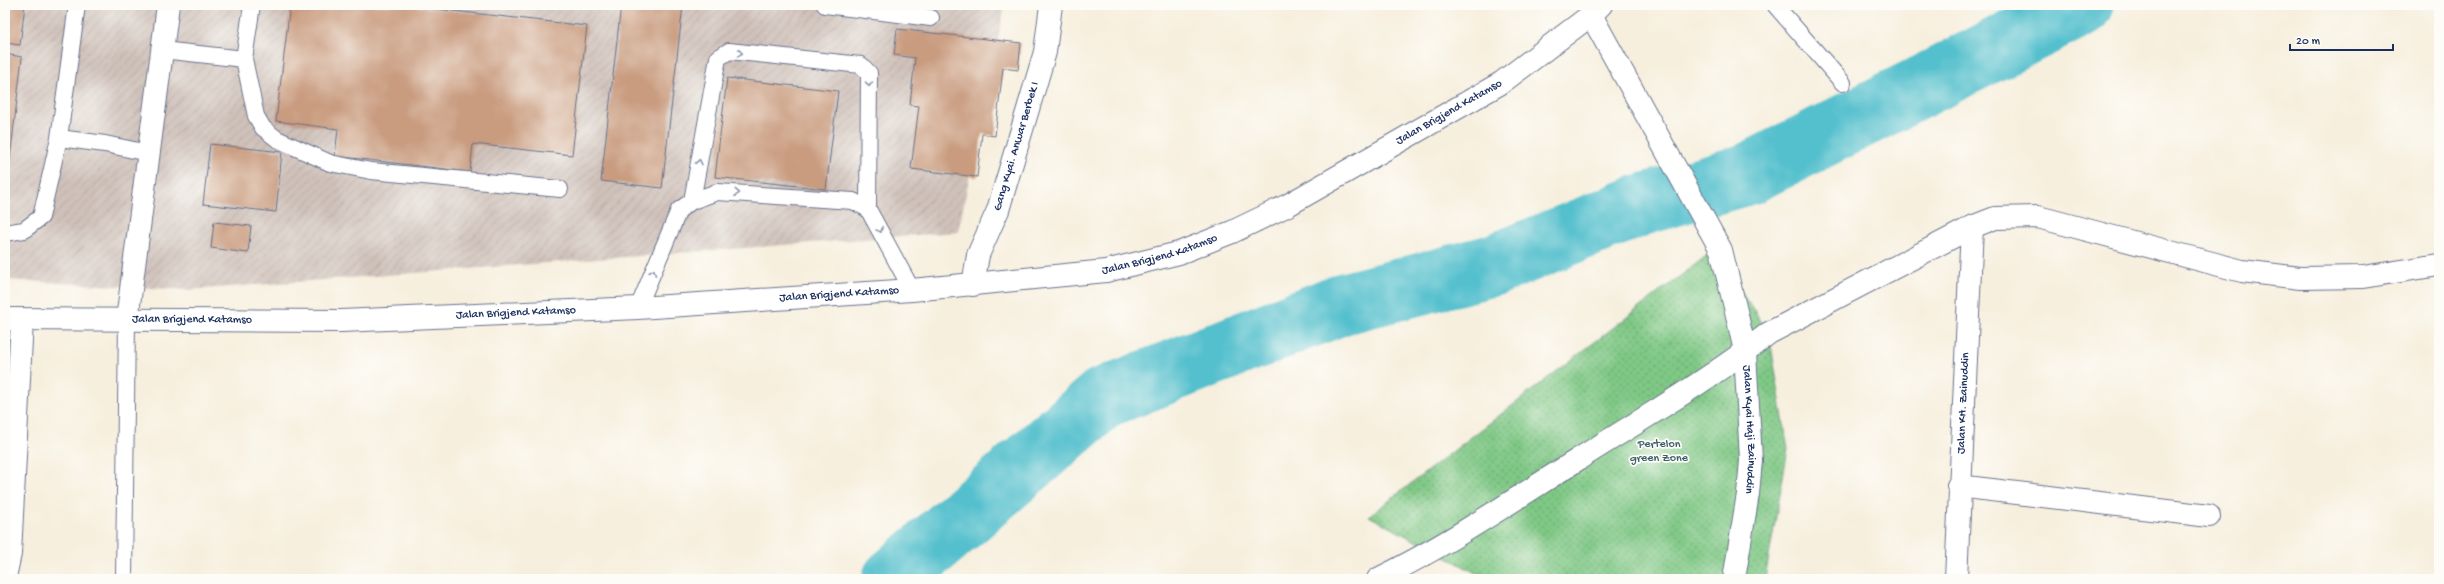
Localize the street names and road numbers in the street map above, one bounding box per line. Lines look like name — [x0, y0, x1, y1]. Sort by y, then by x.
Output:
street label: Jalan Brigjend Katamso — [1394, 77, 1505, 149]
street label: Gang Kyai. Anwar Berbek I — [991, 80, 1043, 213]
street label: Jalan Brigjend Katamso — [1101, 231, 1220, 278]
street label: Jalan Brigjend Katamso — [779, 284, 900, 306]
street label: Jalan Brigjend Katamso — [456, 304, 576, 323]
street label: Jalan Brigjend Katamso — [132, 313, 252, 327]
street label: Jalan KH. Zainuddin — [1955, 352, 1973, 454]
street label: Jalan Kyai Haji Zainuddin — [1739, 365, 1758, 495]

